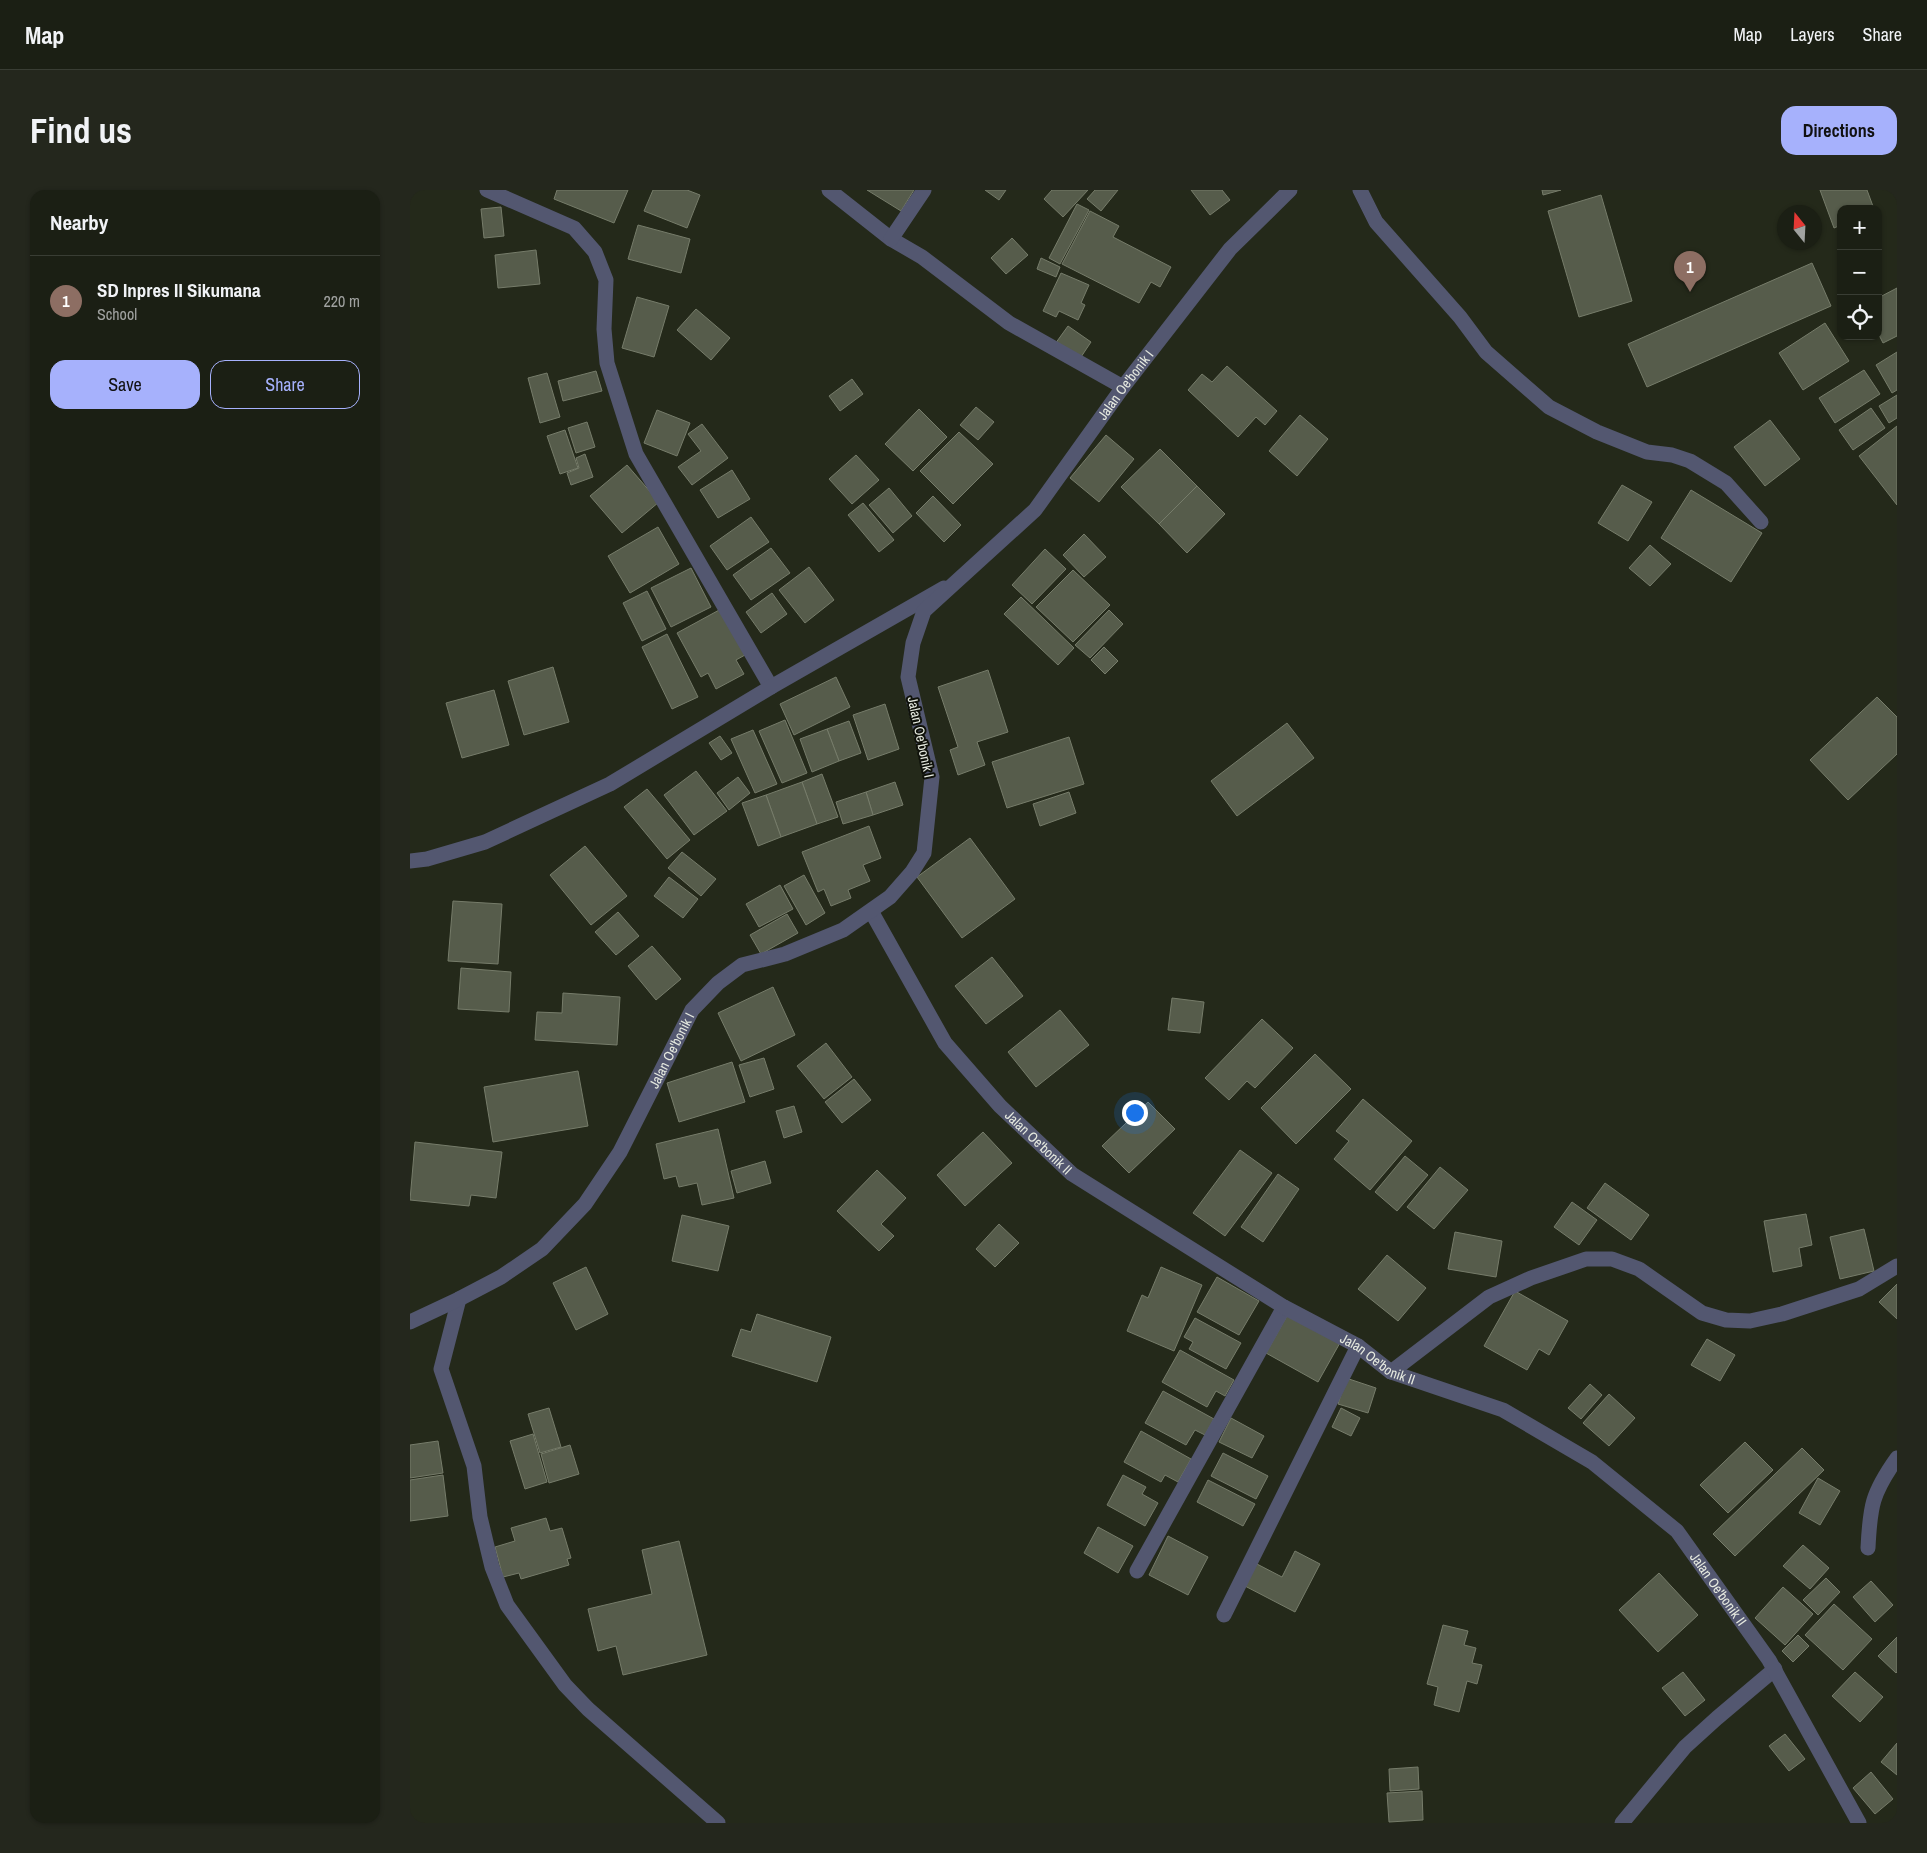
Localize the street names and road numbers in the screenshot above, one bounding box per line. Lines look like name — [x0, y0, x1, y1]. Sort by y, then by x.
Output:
street label: Jalan Oe'bonik I — [1093, 346, 1157, 423]
street label: Jalan Oe'bonik I — [904, 695, 938, 779]
street label: Jalan Oe'bonik I — [645, 1009, 698, 1091]
street label: Jalan Oe'bonik II — [1001, 1106, 1076, 1178]
street label: Jalan Oe'bonik II — [1337, 1329, 1418, 1389]
street label: Jalan Oe'bonik II — [1686, 1549, 1751, 1629]

